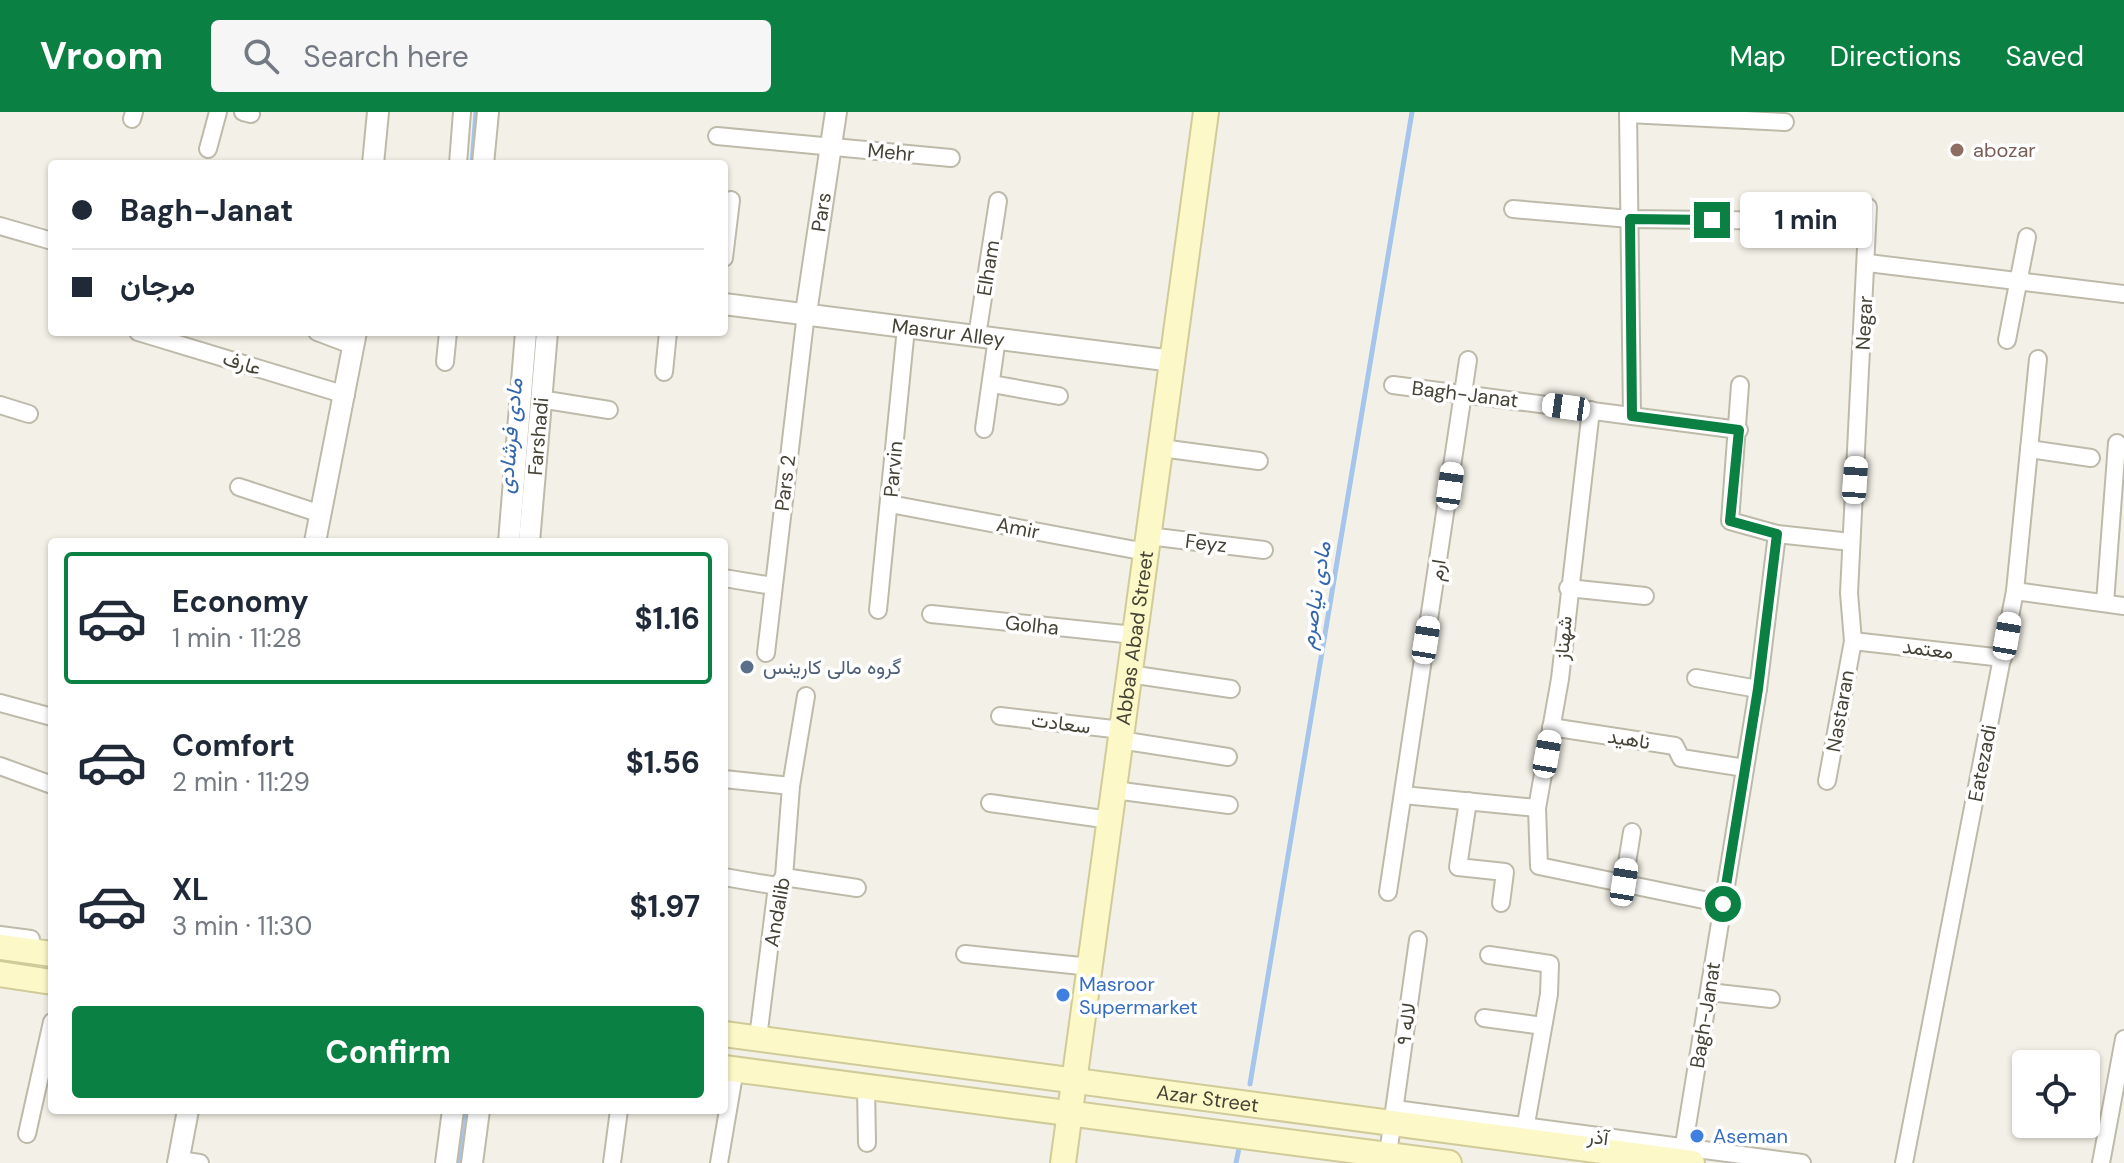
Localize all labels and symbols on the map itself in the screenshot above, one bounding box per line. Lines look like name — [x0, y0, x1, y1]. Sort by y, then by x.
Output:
street label: Mehr — [866, 137, 916, 167]
place label: abozar — [1973, 137, 2036, 163]
marker: abozar — [1948, 141, 1966, 159]
street label: Pars — [805, 191, 837, 234]
callout: 1 min — [1740, 192, 1872, 248]
route end — [1694, 202, 1730, 238]
street label: Elham — [971, 238, 1005, 298]
street label: Negar — [1850, 295, 1878, 351]
street label: Masrur Alley — [890, 312, 1006, 353]
street label: عارف — [220, 345, 264, 381]
street label: Bagh-Janat — [1410, 375, 1520, 413]
water label: مادی فرشادی — [491, 377, 530, 495]
car — [1541, 392, 1591, 422]
street label: Farshadi — [522, 396, 554, 476]
street label: Parvin — [878, 440, 908, 498]
street label: Pars 2 — [769, 453, 801, 513]
car — [1841, 455, 1869, 505]
car — [1435, 461, 1465, 511]
street label: Amir — [994, 511, 1042, 545]
street label: Feyz — [1184, 528, 1228, 558]
water label: مادی نیاصرم — [1292, 539, 1338, 652]
street label: Abbas Abad Street — [1110, 549, 1159, 727]
street label: ارم — [1422, 557, 1452, 583]
street label: Golha — [1004, 609, 1060, 641]
car — [1991, 610, 2023, 662]
car — [1410, 614, 1442, 666]
street label: شهناز — [1548, 615, 1578, 662]
street label: معتمد — [1901, 633, 1955, 665]
place label: گروه مالی کارینس — [763, 654, 902, 680]
marker: گروه مالی کارینس — [738, 658, 756, 676]
street label: Nastaran — [1820, 668, 1860, 754]
street label: سعادت — [1030, 706, 1092, 740]
street label: Eatezadi — [1962, 722, 2002, 804]
street label: ناهید — [1606, 723, 1652, 755]
car — [1531, 728, 1563, 780]
car — [1608, 856, 1640, 908]
street label: Andalib — [758, 875, 796, 949]
route start — [1705, 886, 1741, 922]
street label: Bagh-Janat — [1684, 960, 1726, 1070]
place label: Masroor Supermarket — [1079, 971, 1198, 1020]
marker: Masroor Supermarket — [1054, 986, 1072, 1004]
street label: ۹ لاله — [1390, 1001, 1422, 1047]
street label: Azar Street — [1155, 1079, 1261, 1118]
street label: آذر — [1585, 1123, 1611, 1151]
place label: Aseman — [1713, 1123, 1788, 1149]
marker: Aseman — [1688, 1127, 1706, 1145]

